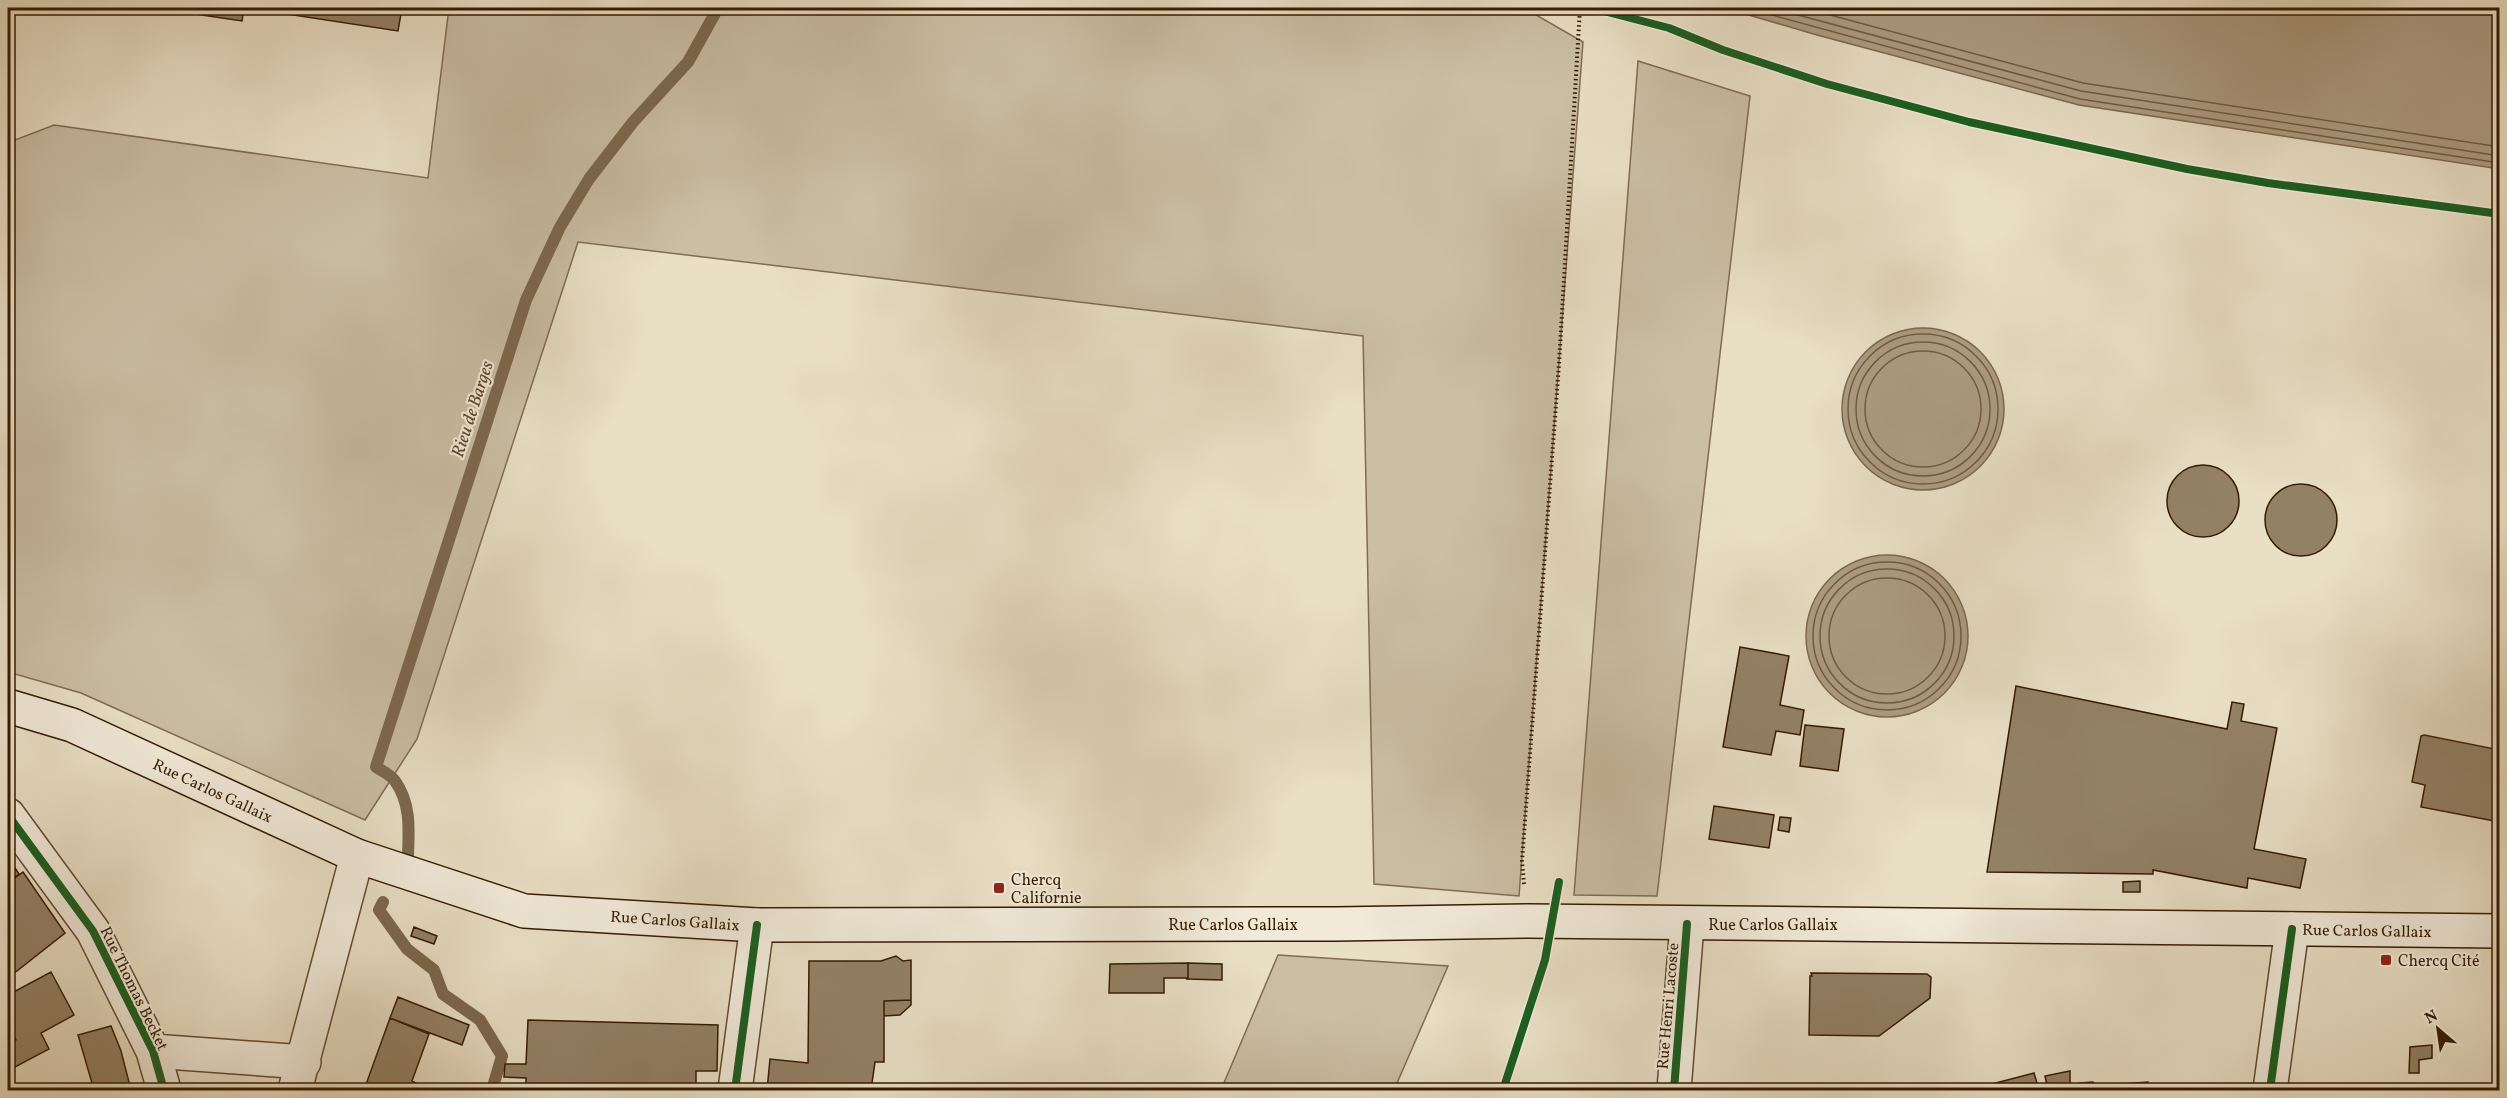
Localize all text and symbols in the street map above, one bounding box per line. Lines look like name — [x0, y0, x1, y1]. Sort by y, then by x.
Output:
water label: Rieu de Barges — [446, 358, 501, 461]
street label: Rue Carlos Gallaix — [149, 754, 276, 829]
place label: Chercq Californie — [1011, 870, 1082, 910]
marker: Chercq Californie — [992, 881, 1006, 895]
street label: Rue Carlos Gallaix — [609, 907, 740, 937]
street label: Rue Carlos Gallaix — [1168, 915, 1298, 937]
street label: Rue Carlos Gallaix — [1708, 915, 1838, 937]
street label: Rue Carlos Gallaix — [2302, 920, 2432, 944]
street label: Rue Thomas Becket — [94, 923, 173, 1055]
street label: Rue Henri Lacoste — [1652, 942, 1685, 1070]
place label: Chercq Cité — [2398, 951, 2480, 973]
marker: Chercq Cité — [2379, 953, 2393, 967]
north arrow — [2408, 999, 2468, 1059]
text: N — [2421, 1005, 2442, 1030]

